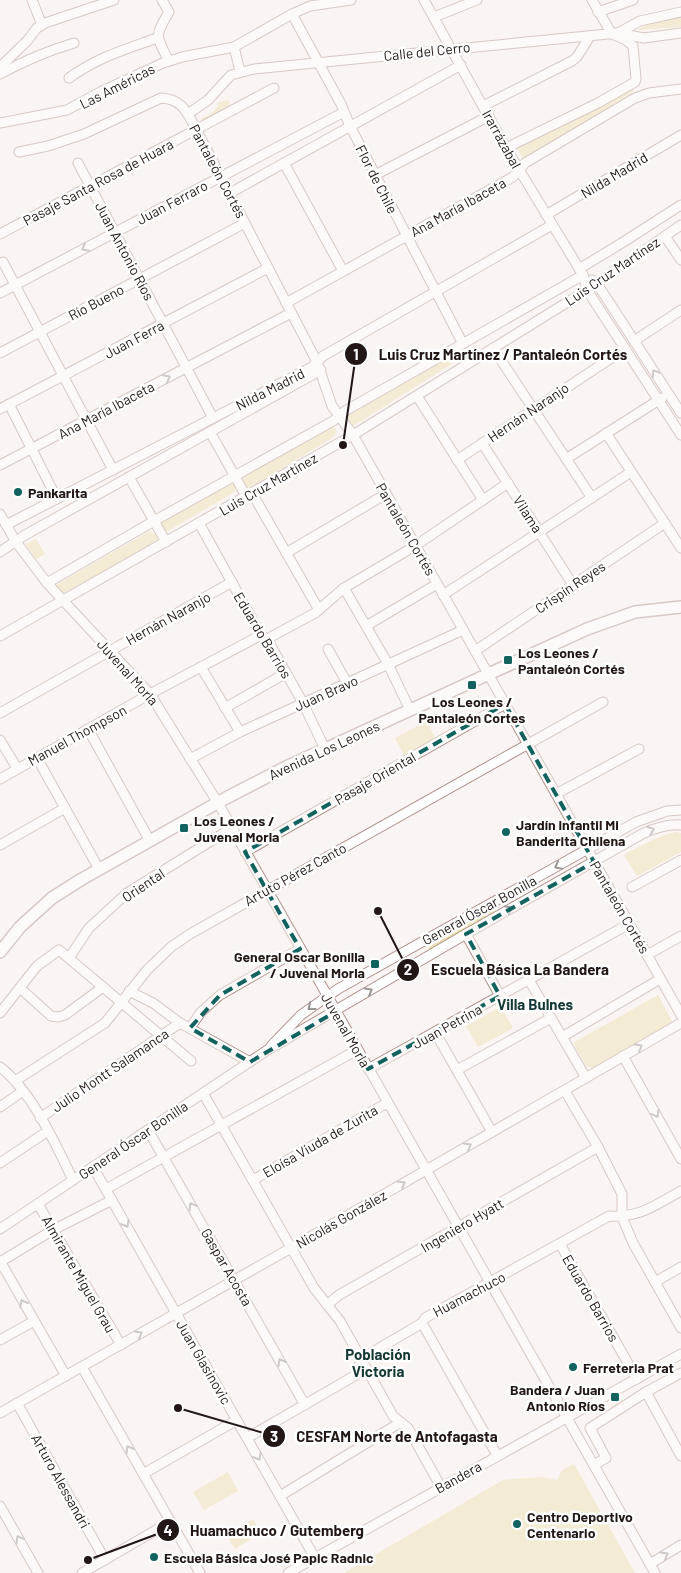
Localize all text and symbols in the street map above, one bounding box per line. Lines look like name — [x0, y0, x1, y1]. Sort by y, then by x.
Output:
street label: Calle del Cerro — [383, 38, 471, 64]
street label: Las Américas — [77, 60, 158, 112]
street label: Irarrázabal — [479, 107, 525, 171]
street label: Pantaleón Cortés — [186, 121, 250, 221]
street label: Pasaje Santa Rosa de Huara — [20, 135, 176, 229]
street label: Flor de Chile — [352, 142, 402, 216]
street label: Nilda Madrid — [577, 148, 651, 202]
street label: Ana María Ibaceta — [407, 174, 509, 240]
street label: Juan Ferraro — [134, 176, 210, 228]
street label: Juan Antonio Ríos — [92, 199, 158, 303]
street label: Luis Cruz Martínez — [562, 233, 662, 309]
one-way arrow — [81, 242, 90, 252]
street label: Río Bueno — [65, 280, 127, 324]
street label: Juan Ferra — [101, 316, 167, 362]
callout: Luis Cruz Martínez / Pantaleón Cortés — [344, 339, 637, 369]
text: 1 — [353, 345, 359, 363]
text: Luis Cruz Martínez / Pantaleón Cortés — [379, 345, 628, 363]
street label: Nilda Madrid — [233, 364, 307, 414]
one-way arrow — [651, 369, 661, 378]
one-way arrow — [162, 374, 171, 384]
street label: Ana María Ibaceta — [55, 378, 157, 442]
street label: Hernán Naranjo — [484, 379, 572, 445]
street label: Luis Cruz Martínez — [216, 449, 320, 519]
street label: Pantaleón Cortés — [373, 480, 440, 579]
place label: Pankarita — [28, 484, 88, 501]
marker: Pankarita — [12, 486, 24, 498]
street label: Vilama — [510, 492, 546, 536]
street label: Crispín Reyes — [532, 557, 609, 617]
street label: Hernán Naranjo — [123, 588, 213, 648]
street label: Eduardo Barrios — [231, 589, 296, 682]
street label: Juvenal Morla — [94, 635, 162, 709]
place label: Los Leones / Pantaleón Cortés — [518, 644, 625, 677]
marker: Los Leones / Pantaleón Cortés — [502, 654, 514, 666]
street label: Juan Bravo — [291, 671, 361, 715]
marker: Los Leones / Pantaleón Cortes — [466, 679, 478, 691]
place label: Los Leones / Pantaleón Cortes — [419, 693, 525, 726]
street label: Manuel Thompson — [25, 701, 129, 769]
street label: Avenida Los Leones — [266, 717, 382, 783]
street label: Pasaje Oriental — [331, 748, 419, 808]
place label: Los Leones / Juvenal Morla — [194, 812, 280, 845]
place label: Jardín infantil Mi Banderita Chilena — [516, 816, 626, 849]
marker: Los Leones / Juvenal Morla — [178, 822, 190, 834]
marker: Jardín infantil Mi Banderita Chilena — [500, 826, 512, 838]
one-way arrow — [646, 826, 655, 836]
street label: Artuto Pérez Canto — [241, 839, 349, 909]
street label: Pantaleón Cortés — [587, 858, 654, 957]
one-way arrow — [555, 859, 564, 869]
street label: Oriental — [118, 865, 168, 905]
street label: General Óscar Bonilla — [419, 872, 539, 948]
one-way arrow — [504, 906, 513, 916]
place label: General Oscar Bonilla / Juvenal Morla — [234, 948, 365, 981]
callout: Escuela Básica La Bandera — [396, 955, 619, 985]
marker: General Oscar Bonilla / Juvenal Morla — [369, 958, 381, 970]
text: 2 — [404, 960, 412, 978]
text: Escuela Básica La Bandera — [431, 960, 609, 978]
one-way arrow — [363, 988, 372, 998]
street label: Juvenal Morla — [318, 990, 374, 1070]
district label: Villa Bulnes — [497, 995, 574, 1013]
street label: Juan Petrina — [409, 1000, 485, 1052]
one-way arrow — [308, 1002, 317, 1010]
street label: Julio Montt Salamanca — [48, 1025, 172, 1115]
one-way arrow — [634, 1044, 643, 1054]
street label: General Óscar Bonilla — [75, 1097, 191, 1183]
street label: Eloísa Viuda de Zurita — [259, 1101, 381, 1181]
one-way arrow — [650, 1109, 660, 1118]
one-way arrow — [463, 1142, 472, 1152]
one-way arrow — [396, 1180, 405, 1190]
street label: Nicolás González — [293, 1186, 389, 1252]
street label: Ingeniero Hyatt — [418, 1194, 506, 1256]
one-way arrow — [188, 1202, 198, 1211]
street label: Almirante Miguel Grau — [39, 1213, 119, 1335]
one-way arrow — [119, 1219, 129, 1228]
street label: Gaspar Acosta — [198, 1225, 256, 1309]
street label: Eduardo Barrios — [559, 1251, 623, 1345]
street label: Huamachuco — [430, 1268, 508, 1320]
one-way arrow — [20, 1300, 30, 1309]
street label: Juan Glasinovic — [173, 1317, 235, 1407]
one-way arrow — [133, 1330, 142, 1340]
district label: Población Victoria — [345, 1345, 411, 1380]
one-way arrow — [277, 1359, 287, 1368]
place label: Ferreteria Prat — [583, 1359, 674, 1376]
marker: Ferreteria Prat — [567, 1361, 579, 1373]
place label: Bandera / Juan Antonio Ríos — [510, 1381, 605, 1414]
marker: Bandera / Juan Antonio Ríos — [609, 1391, 621, 1403]
callout: CESFAM Norte de Antofagasta — [261, 1421, 508, 1451]
text: 3 — [270, 1427, 278, 1445]
text: CESFAM Norte de Antofagasta — [296, 1427, 498, 1445]
street label: Arturo Alessandri — [28, 1431, 94, 1531]
one-way arrow — [125, 1446, 135, 1455]
one-way arrow — [252, 1452, 262, 1461]
street label: Bandera — [432, 1457, 484, 1497]
place label: Centro Deportivo Centenario — [527, 1508, 633, 1541]
callout: Huamachuco / Gutemberg — [155, 1515, 374, 1545]
marker: Centro Deportivo Centenario — [511, 1518, 523, 1530]
text: 4 — [163, 1521, 173, 1539]
text: Huamachuco / Gutemberg — [190, 1521, 364, 1539]
one-way arrow — [15, 1536, 25, 1545]
place label: Escuela Básica José Papic Radnic — [164, 1549, 374, 1566]
marker: Escuela Básica José Papic Radnic — [148, 1551, 160, 1563]
one-way arrow — [660, 1552, 669, 1561]

